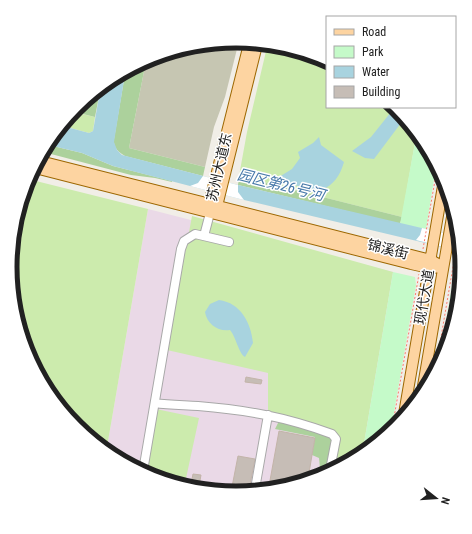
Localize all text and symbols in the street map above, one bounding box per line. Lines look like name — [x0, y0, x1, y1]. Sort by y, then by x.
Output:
legend — [326, 16, 456, 108]
text: Road — [362, 25, 386, 39]
text: Park — [362, 45, 384, 59]
text: Water — [362, 65, 390, 79]
text: Building — [362, 85, 400, 99]
street label: 苏州大道东 — [203, 131, 235, 203]
water label: 园区第26号河 — [235, 165, 329, 205]
street label: 锦溪街 — [366, 236, 410, 262]
street label: 现代大道 — [411, 268, 437, 326]
north arrow — [416, 478, 456, 518]
text: N — [438, 496, 452, 506]

